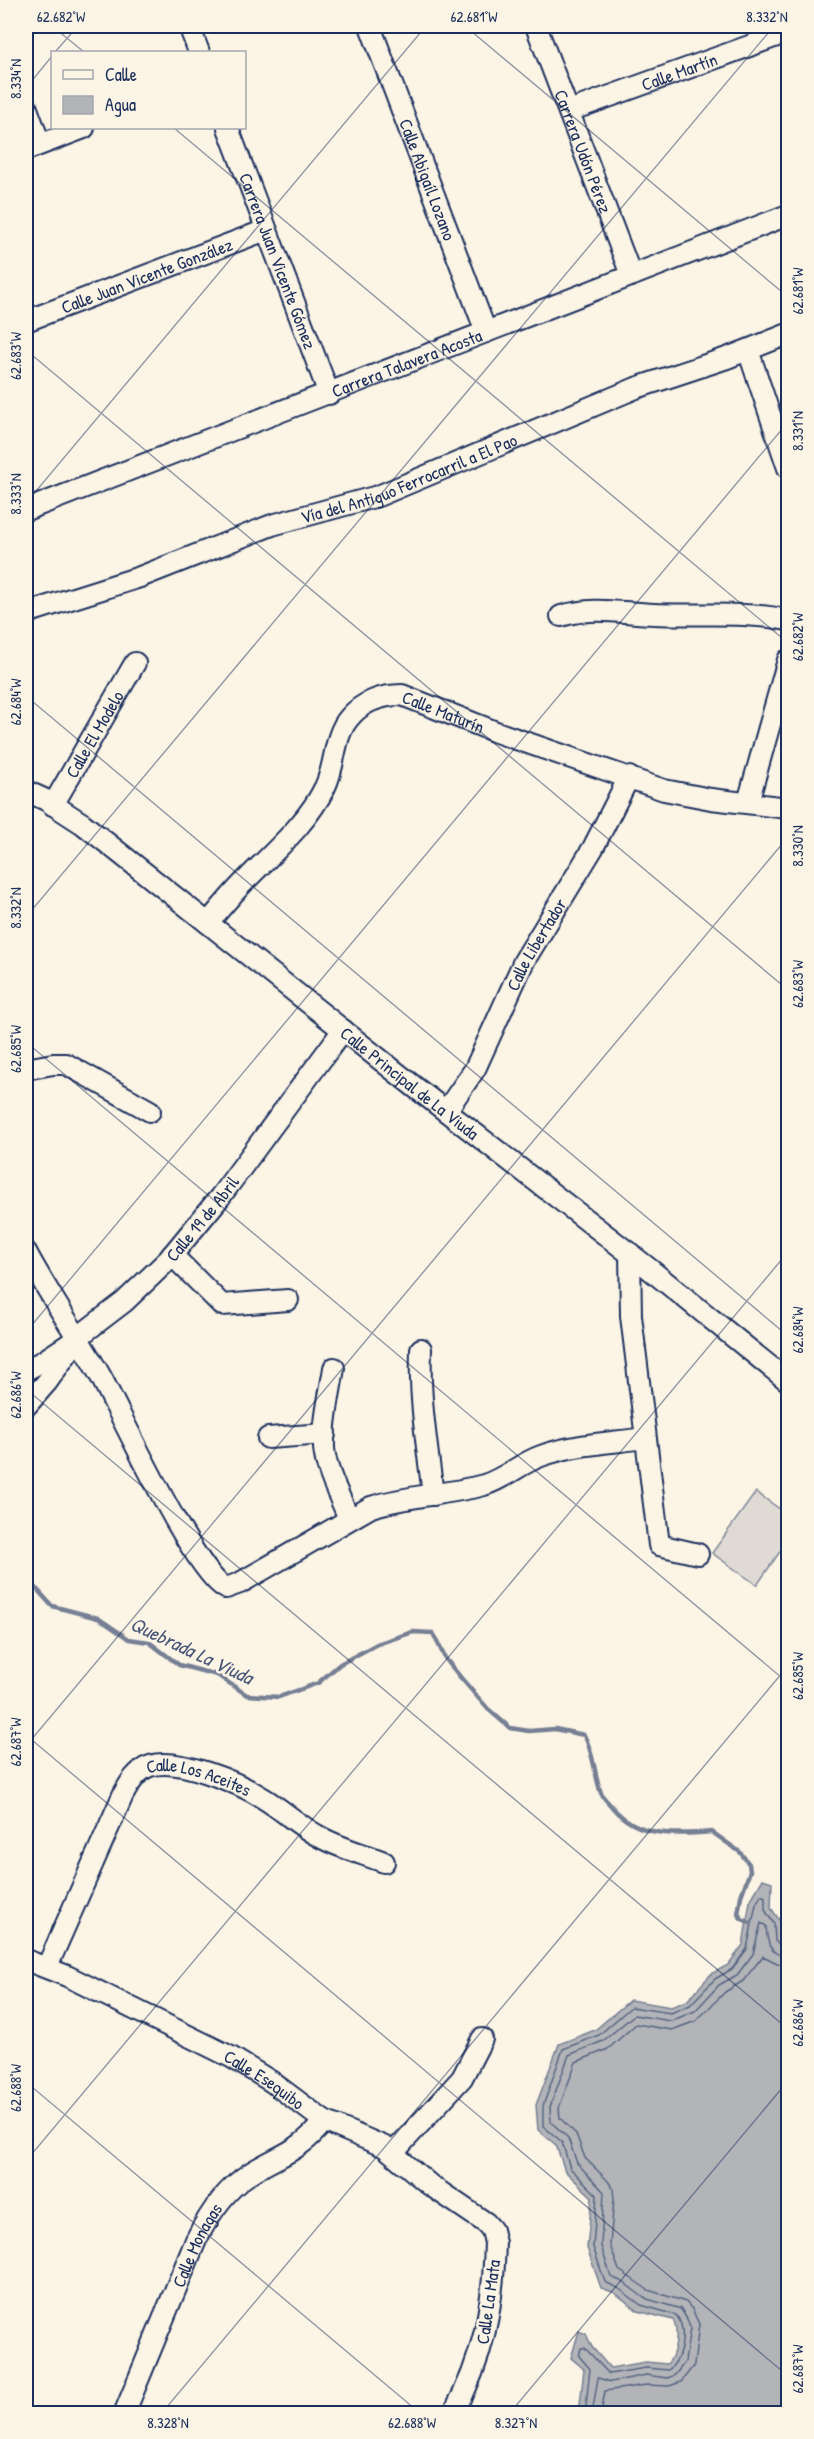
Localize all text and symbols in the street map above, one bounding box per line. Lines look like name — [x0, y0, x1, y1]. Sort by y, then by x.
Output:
text: 62.682°W — [37, 6, 86, 27]
text: 62.681°W — [451, 6, 498, 27]
text: 8.332°N — [746, 6, 788, 27]
street label: Calle Martín — [638, 46, 721, 96]
legend — [51, 51, 246, 129]
text: 8.334°N — [5, 59, 26, 99]
text: Calle — [105, 62, 137, 87]
street label: Carrera Udón Pérez — [549, 86, 619, 217]
text: Agua — [105, 92, 136, 117]
street label: Calle Abigaíl Lozano — [394, 115, 463, 244]
street label: Carrera Juan Vicente Gómez — [234, 169, 323, 353]
street label: Calle Juan Vicente González — [57, 231, 236, 319]
text: 62.681°W — [787, 267, 808, 314]
street label: Carrera Talavera Acosta — [328, 322, 485, 403]
text: 62.683°W — [5, 331, 26, 380]
text: 8.331°N — [787, 411, 808, 451]
street label: Vía del Antiguo Ferrocarril a El Pao — [298, 427, 521, 529]
text: 8.333°N — [5, 473, 26, 515]
text: 62.682°W — [787, 612, 808, 661]
text: 62.684°W — [5, 678, 26, 726]
street label: Calle Maturín — [399, 684, 488, 739]
street label: Calle El Modelo — [59, 686, 129, 782]
text: 8.330°N — [787, 825, 808, 867]
text: 8.332°N — [5, 887, 26, 929]
street label: Calle Libertador — [500, 893, 572, 994]
text: 62.683°W — [787, 959, 808, 1008]
street label: Calle Principal de La Viuda — [335, 1020, 485, 1145]
text: 62.685°W — [5, 1024, 26, 1073]
street label: Calle 19 de Abril — [160, 1170, 244, 1267]
text: 62.684°W — [787, 1306, 808, 1354]
text: 62.686°W — [5, 1371, 26, 1419]
water label: Quebrada La Viuda — [126, 1610, 260, 1691]
text: 62.685°W — [787, 1651, 808, 1700]
text: 62.687°W — [5, 1717, 26, 1766]
street label: Calle Los Aceites — [143, 1752, 256, 1802]
text: 62.686°W — [787, 1999, 808, 2047]
street label: Calle Esequibo — [220, 2043, 310, 2115]
text: 62.688°W — [5, 2063, 26, 2112]
street label: Calle Monagas — [165, 2197, 228, 2291]
street label: Calle La Mata — [470, 2258, 506, 2346]
text: 62.687°W — [787, 2344, 808, 2393]
text: 8.328°N — [147, 2412, 189, 2433]
text: 62.688°W — [388, 2412, 437, 2433]
text: 8.327°N — [495, 2412, 537, 2433]

